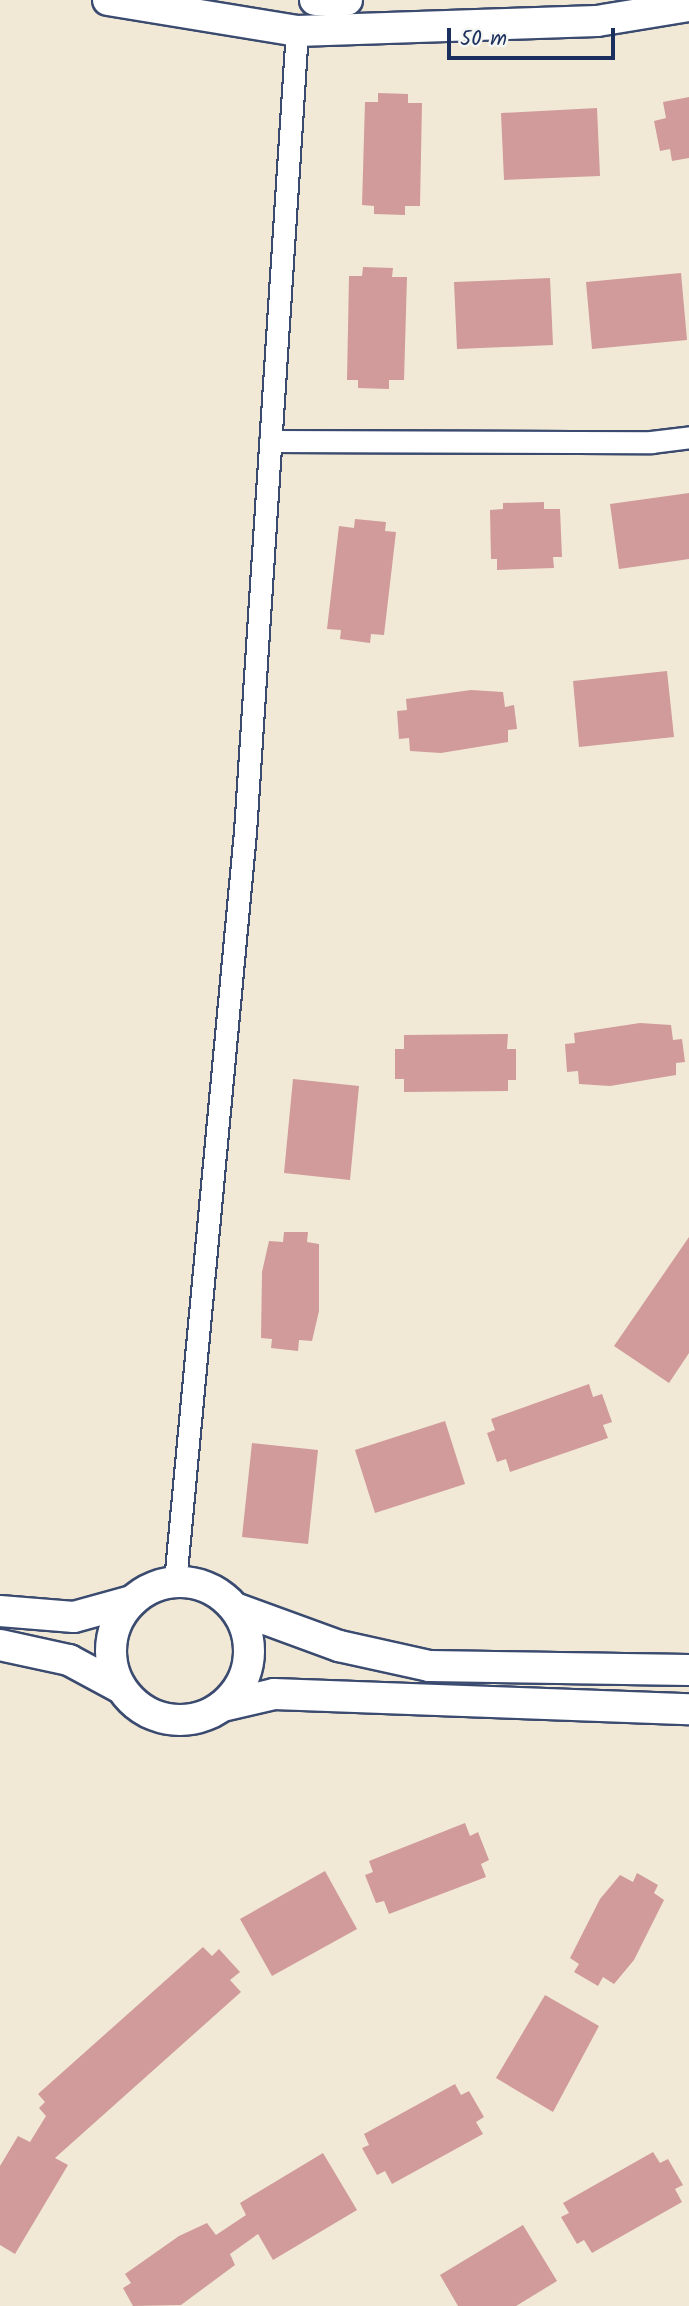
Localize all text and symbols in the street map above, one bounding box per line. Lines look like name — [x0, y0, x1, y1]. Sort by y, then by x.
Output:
scale bar — [451, 14, 619, 58]
text: 50 m — [460, 23, 507, 56]

